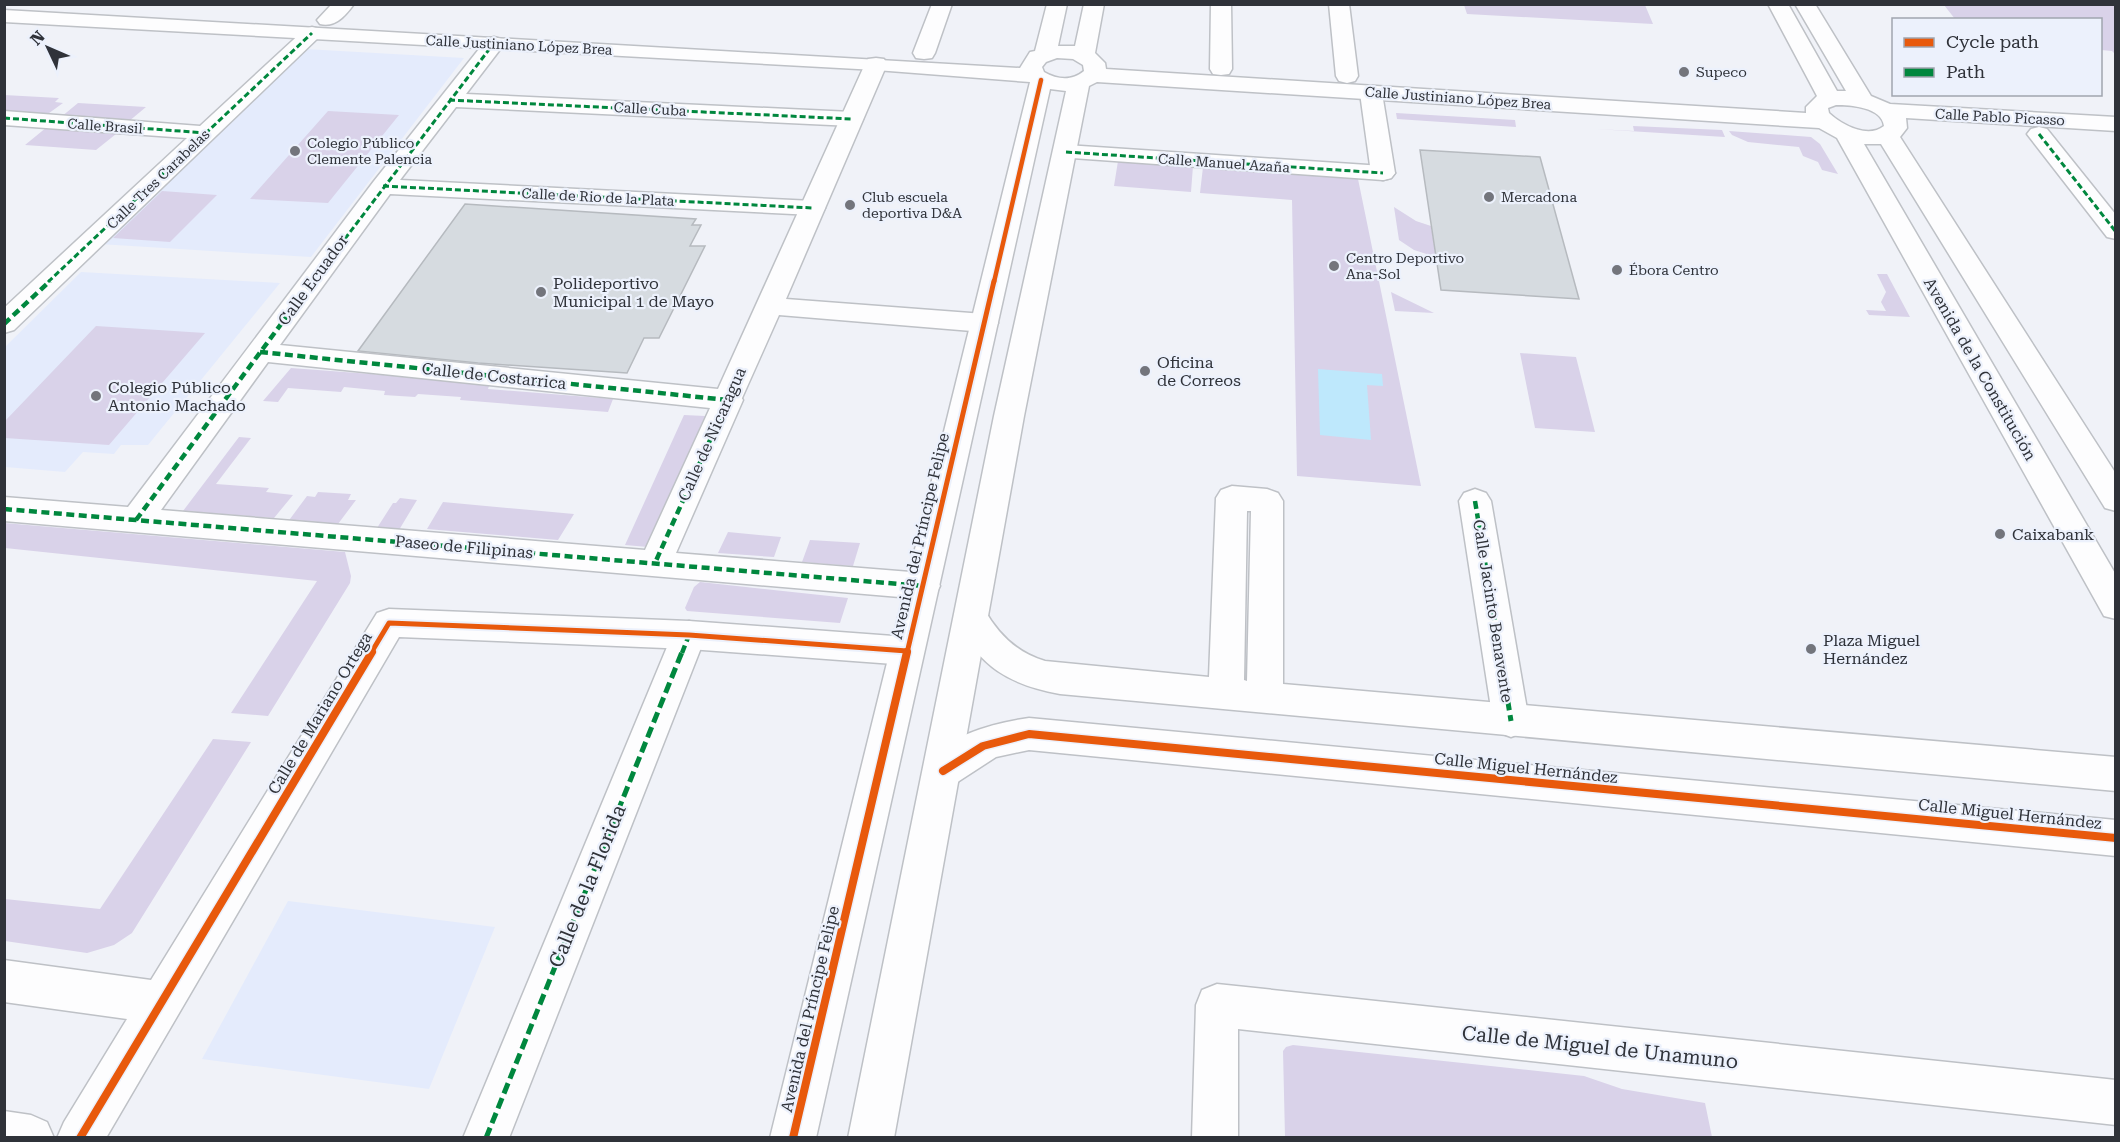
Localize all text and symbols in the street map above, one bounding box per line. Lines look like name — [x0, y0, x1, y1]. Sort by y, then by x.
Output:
north arrow — [18, 18, 78, 78]
legend — [1892, 18, 2102, 96]
text: N — [26, 27, 49, 49]
text: Cycle path — [1946, 31, 2039, 52]
street label: Calle Justiniano López Brea — [425, 32, 613, 58]
text: Path — [1946, 61, 1985, 82]
place label: Supeco — [1696, 64, 1747, 80]
marker: Supeco — [1677, 65, 1691, 79]
street label: Calle Justiniano López Brea — [1364, 83, 1552, 113]
street label: Calle Cuba — [613, 99, 687, 119]
street label: Calle Pablo Picasso — [1935, 106, 2065, 128]
street label: Calle Brasil — [67, 115, 144, 137]
street label: Calle Tres Carabelas — [103, 126, 213, 232]
place label: Colegio Público Clemente Palencia — [307, 135, 432, 167]
marker: Colegio Público Clemente Palencia — [288, 144, 302, 158]
street label: Calle Manuel Azaña — [1158, 150, 1291, 176]
street label: Calle de Rio de la Plata — [521, 185, 675, 209]
place label: Club escuela deportiva D&A — [862, 189, 962, 221]
place label: Mercadona — [1501, 189, 1577, 205]
marker: Mercadona — [1482, 190, 1496, 204]
marker: Club escuela deportiva D&A — [843, 198, 857, 212]
street label: Calle Ecuador — [274, 231, 352, 329]
place label: Centro Deportivo Ana-Sol — [1346, 250, 1464, 282]
marker: Centro Deportivo Ana-Sol — [1327, 259, 1341, 273]
place label: Ébora Centro — [1629, 262, 1719, 278]
marker: Ébora Centro — [1610, 263, 1624, 277]
place label: Polideportivo Municipal 1 de Mayo — [553, 274, 714, 311]
street label: Avenida de la Constitución — [1920, 274, 2040, 464]
marker: Polideportivo Municipal 1 de Mayo — [534, 285, 548, 299]
place label: Oficina de Correos — [1157, 353, 1241, 390]
street label: Calle de Costarrica — [421, 359, 568, 393]
street label: Calle de Nicaragua — [674, 364, 750, 504]
marker: Oficina de Correos — [1138, 364, 1152, 378]
place label: Colegio Público Antonio Machado — [108, 378, 246, 415]
marker: Colegio Público Antonio Machado — [89, 389, 103, 403]
street label: Avenida del Príncipe Felipe — [887, 431, 953, 641]
street label: Calle Jacinto Benavente — [1469, 518, 1517, 704]
place label: Caixabank — [2012, 525, 2094, 544]
marker: Caixabank — [1993, 527, 2007, 541]
street label: Paseo de Filipinas — [394, 531, 534, 563]
street label: Calle de Mariano Ortega — [264, 628, 376, 798]
place label: Plaza Miguel Hernández — [1823, 631, 1920, 668]
marker: Plaza Miguel Hernández — [1804, 642, 1818, 656]
street label: Calle Miguel Hernández — [1433, 749, 1619, 787]
street label: Calle Miguel Hernández — [1917, 795, 2103, 833]
street label: Calle de la Florida — [543, 801, 631, 971]
street label: Avenida del Príncipe Felipe — [777, 904, 843, 1114]
street label: Calle de Miguel de Unamuno — [1461, 1021, 1739, 1073]

